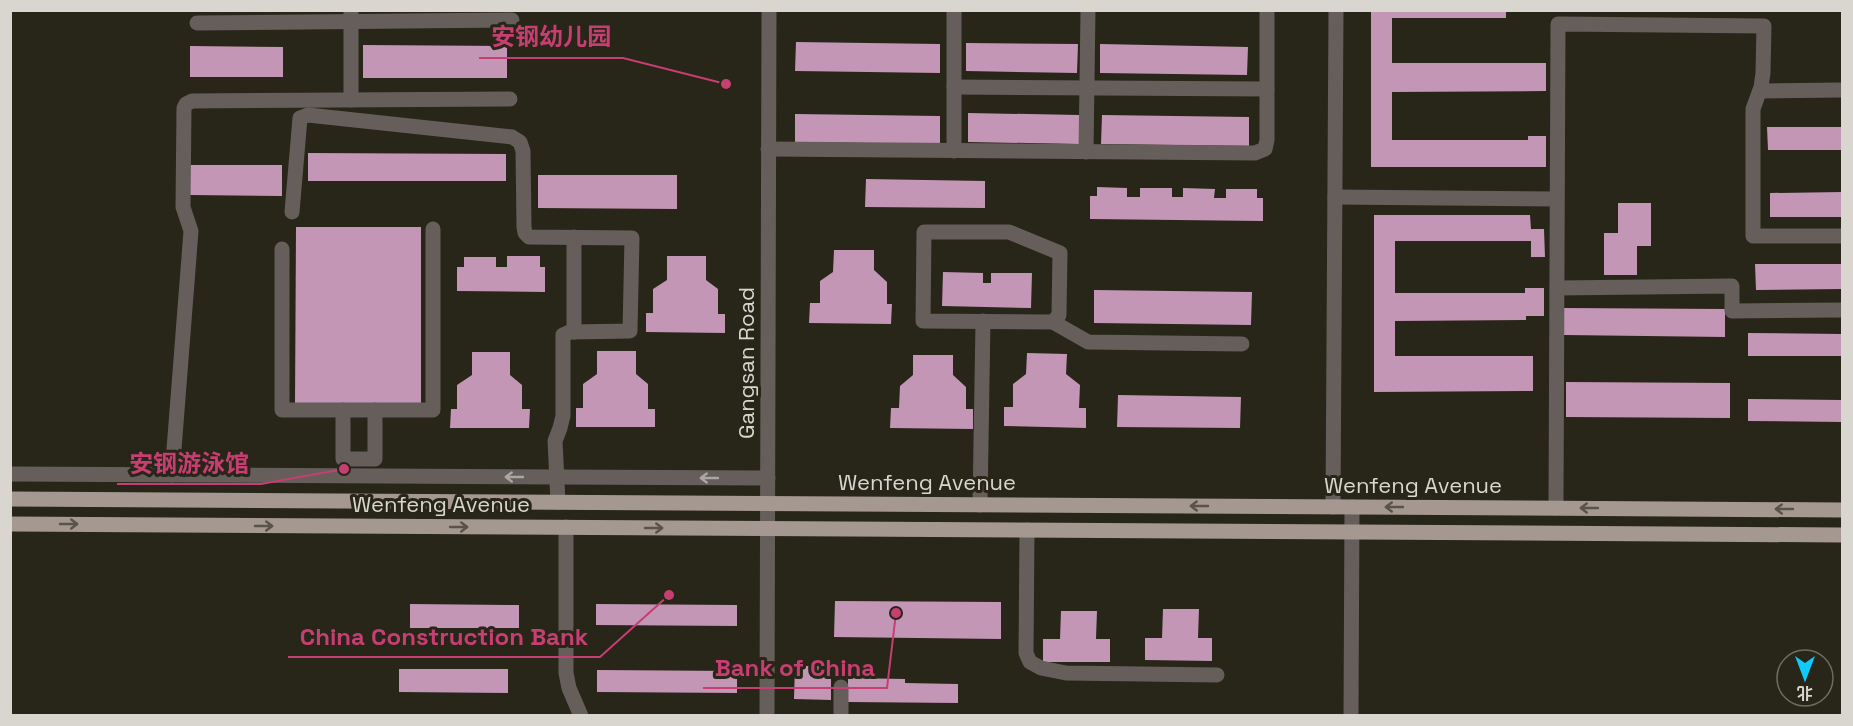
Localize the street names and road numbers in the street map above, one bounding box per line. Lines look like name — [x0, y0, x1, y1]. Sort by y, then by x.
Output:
street label: Gangsan Road — [732, 287, 760, 439]
street label: Wenfeng Avenue — [838, 468, 1016, 496]
street label: Wenfeng Avenue — [1324, 471, 1502, 499]
street label: Wenfeng Avenue — [352, 490, 530, 518]

